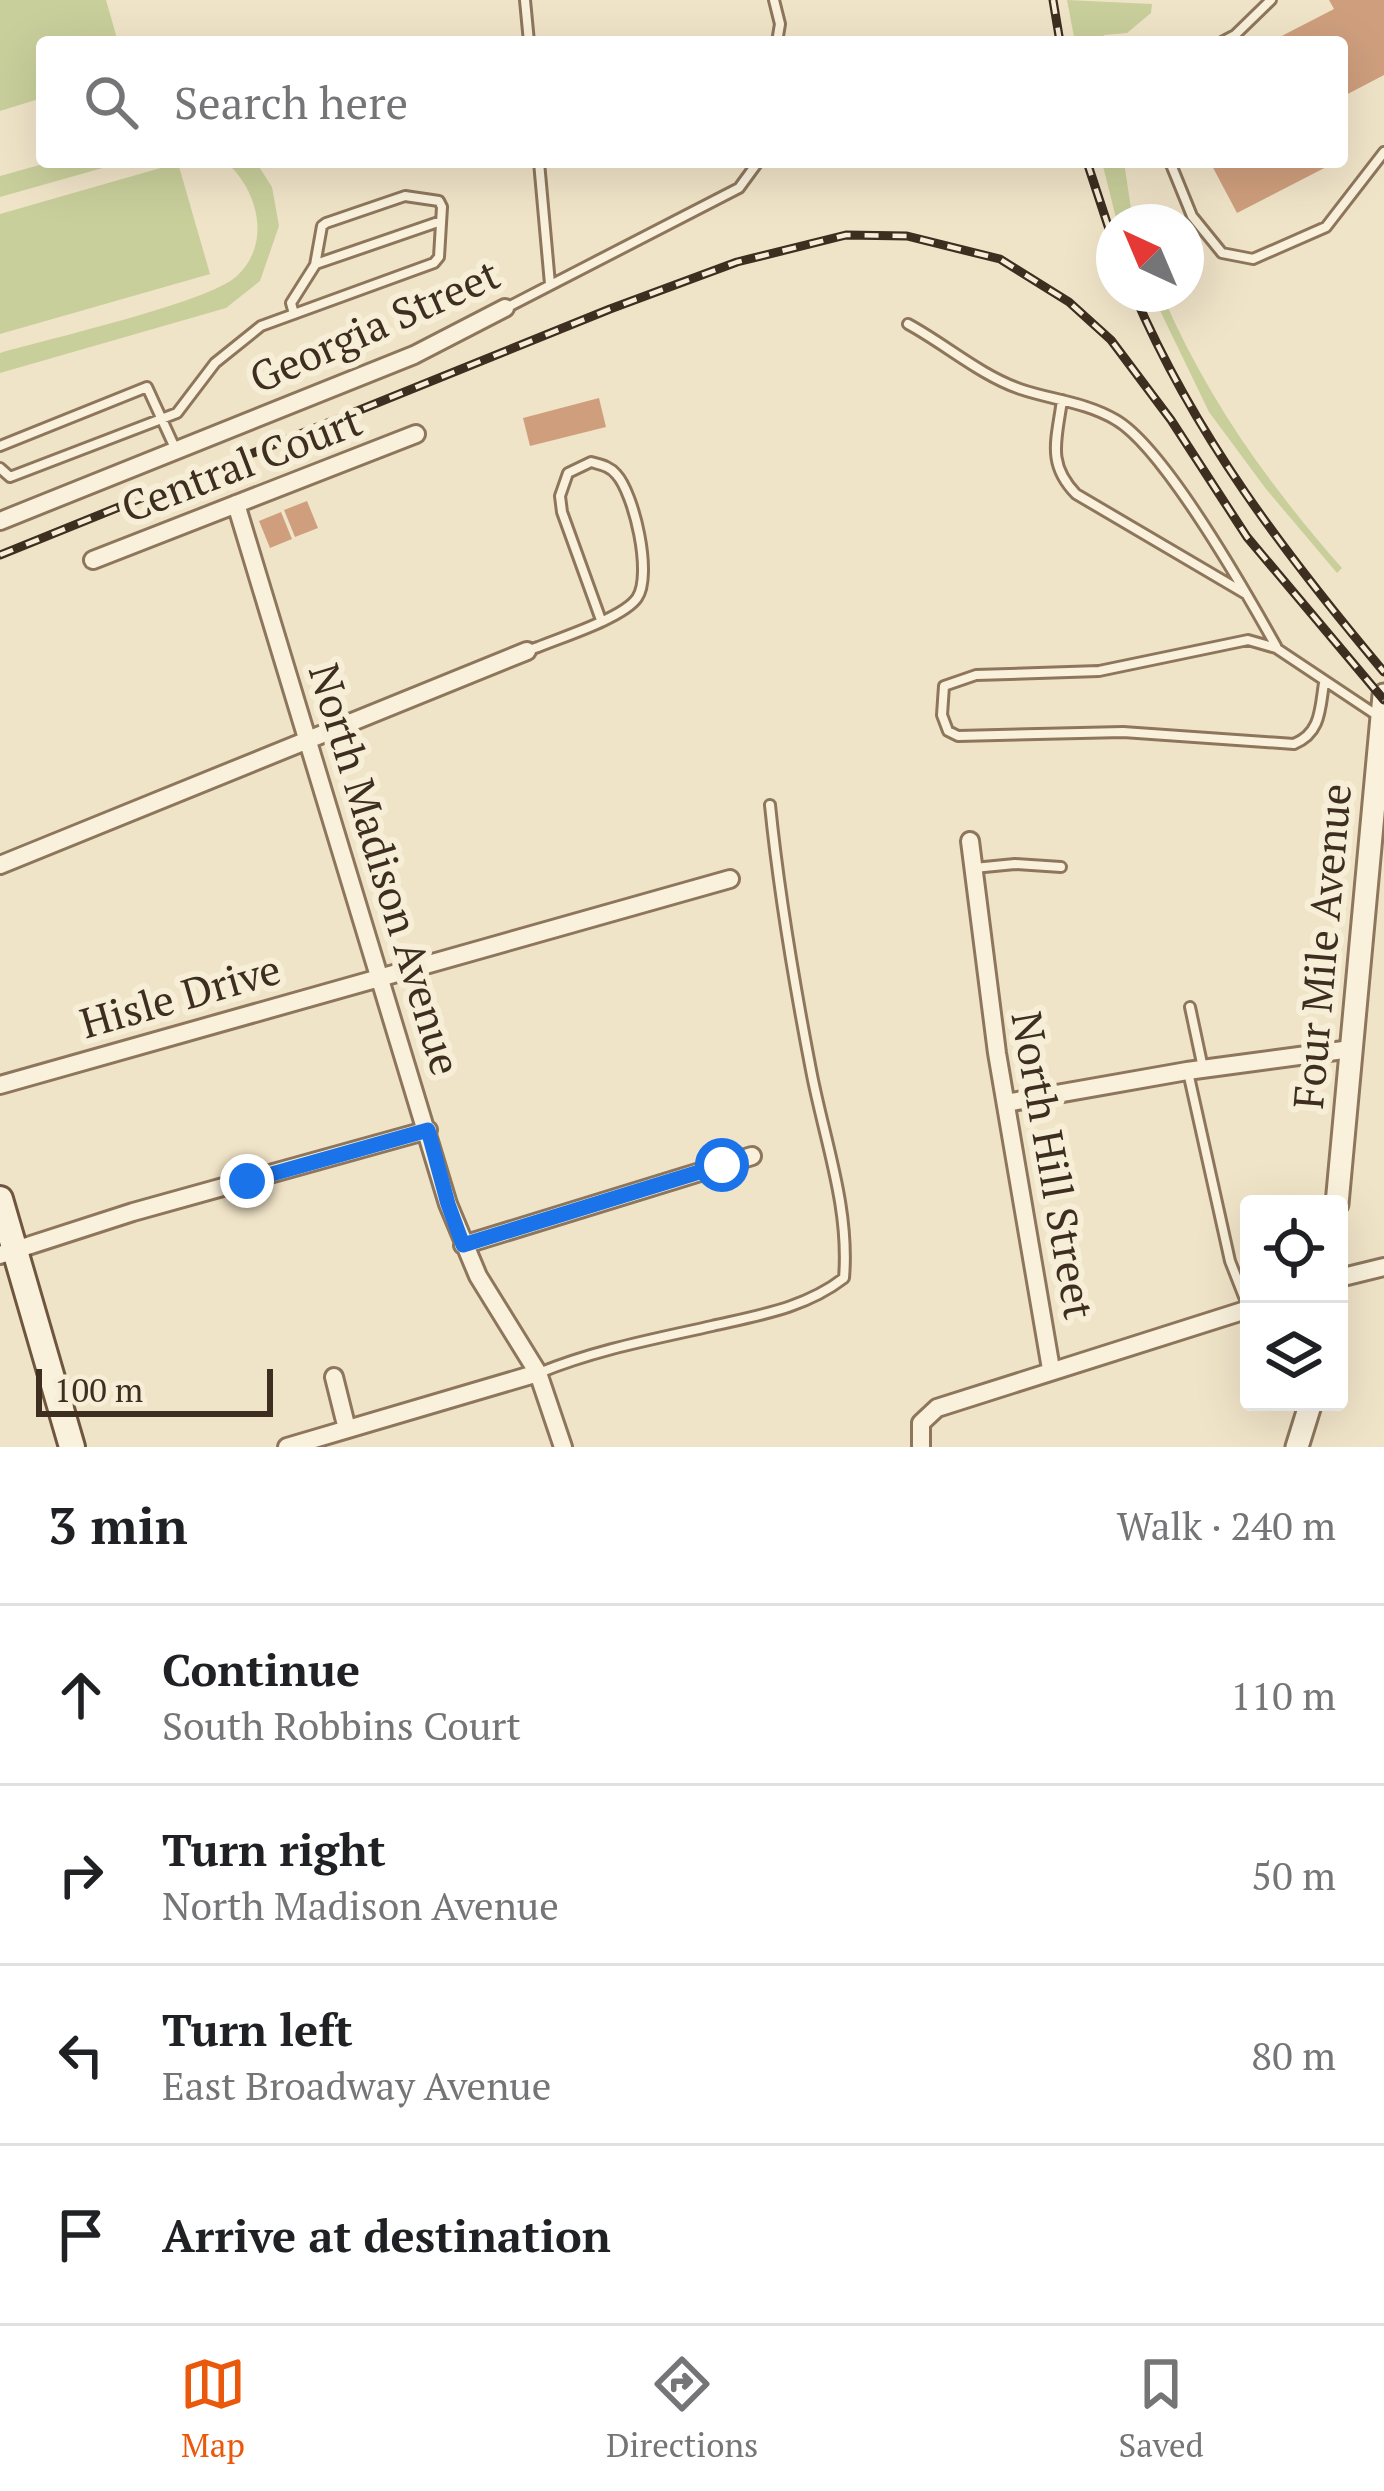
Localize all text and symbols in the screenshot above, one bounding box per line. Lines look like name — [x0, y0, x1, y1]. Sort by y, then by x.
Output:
search box — [36, 36, 1348, 168]
icon: search — [78, 69, 144, 135]
text: Search here — [174, 72, 408, 132]
north arrow — [1096, 204, 1204, 312]
street label: Georgia Street — [240, 245, 508, 405]
street label: Central Court — [113, 391, 370, 534]
street label: North Madison Avenue — [297, 656, 475, 1082]
street label: Four Mile Avenue — [1279, 781, 1363, 1111]
street label: Hisle Drive — [73, 940, 287, 1050]
street label: North Hill Street — [999, 1007, 1109, 1324]
route start — [695, 1138, 749, 1192]
route end — [220, 1154, 274, 1208]
map controls — [1240, 1195, 1348, 1411]
button: locate — [1240, 1195, 1348, 1303]
button: layers — [1240, 1303, 1348, 1411]
scale bar — [36, 1363, 273, 1416]
text: 100 m — [54, 1368, 143, 1411]
text: 3 min — [48, 1491, 188, 1559]
text: Walk · 240 m — [1117, 1499, 1336, 1551]
text: Continue — [162, 1639, 360, 1699]
icon: ahead — [48, 1662, 114, 1728]
text: 110 m — [1231, 1669, 1336, 1721]
text: South Robbins Court — [162, 1699, 521, 1751]
text: Turn right — [162, 1819, 386, 1879]
icon: right — [48, 1842, 114, 1908]
text: 50 m — [1251, 1849, 1336, 1901]
text: North Madison Avenue — [162, 1879, 559, 1931]
text: Turn left — [162, 1999, 353, 2059]
icon: left — [48, 2022, 114, 2088]
text: 80 m — [1251, 2029, 1336, 2081]
text: East Broadway Avenue — [162, 2059, 551, 2111]
icon: arrive — [48, 2202, 114, 2268]
text: Arrive at destination — [162, 2205, 611, 2265]
tab: Map — [180, 2351, 246, 2466]
tab: Directions — [606, 2351, 758, 2466]
tab: Saved — [1119, 2351, 1204, 2466]

